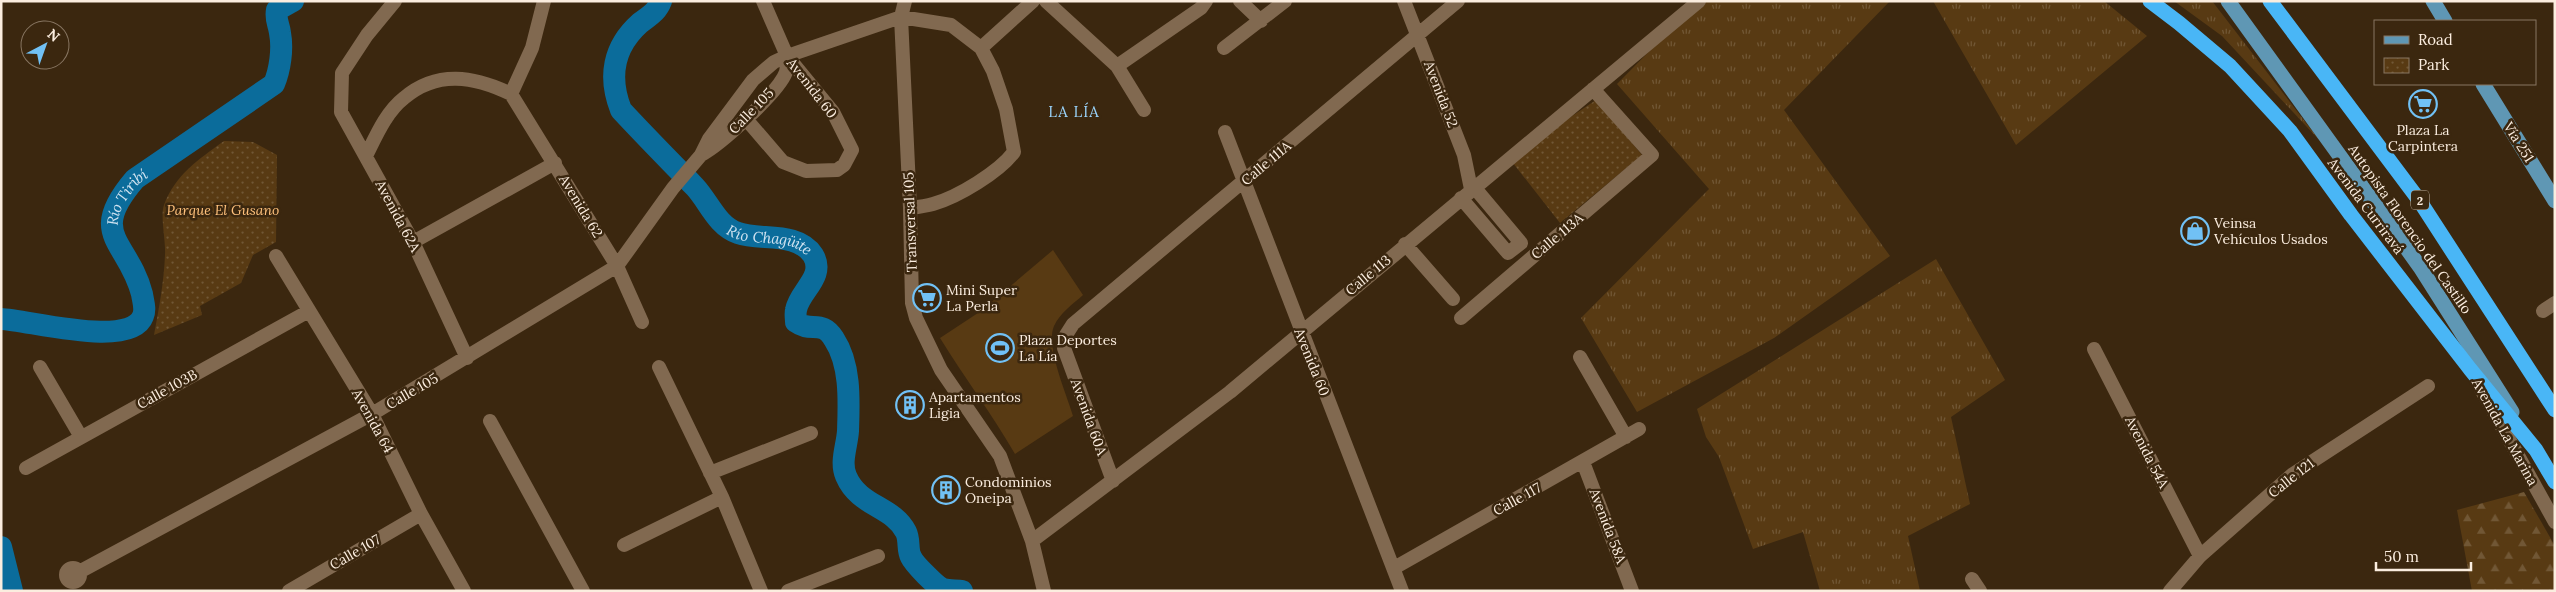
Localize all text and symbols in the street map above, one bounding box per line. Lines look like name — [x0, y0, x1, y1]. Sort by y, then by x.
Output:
north arrow — [20, 20, 70, 70]
legend — [2374, 20, 2536, 85]
text: N — [44, 25, 64, 46]
text: Road — [2418, 30, 2453, 49]
street label: Avenida 60 — [782, 53, 841, 122]
text: Park — [2418, 55, 2449, 74]
street label: Avenida 52 — [1420, 57, 1462, 130]
street label: Calle 105 — [725, 84, 777, 138]
supermarket icon: Plaza La Carpintera — [2408, 89, 2438, 119]
district label: LA LÍA — [1048, 102, 1100, 121]
street label: Vía 251 — [2499, 118, 2538, 165]
place label: Plaza La Carpintera — [2388, 121, 2458, 155]
street label: Calle 111A — [1237, 137, 1295, 189]
street label: Autopista Florencio del Castillo — [2344, 140, 2476, 317]
street label: Avenida Curriravá — [2323, 153, 2408, 258]
water label: Río Tiribí — [102, 164, 151, 226]
street label: Avenida 62 — [555, 170, 607, 241]
street label: Transversal 105 — [899, 172, 921, 272]
street label: Avenida 62A — [371, 176, 425, 255]
road number: 2 — [2411, 190, 2429, 210]
park label: Parque El Gusano — [167, 201, 279, 219]
street label: Calle 113A — [1527, 209, 1587, 263]
place label: Veinsa Vehículos Usados — [2213, 214, 2328, 248]
shop icon: Veinsa Vehículos Usados — [2180, 216, 2210, 246]
water label: Río Chagüite — [724, 220, 817, 258]
street label: Calle 113 — [1342, 251, 1395, 299]
place label: Mini Super La Perla — [946, 281, 1017, 315]
supermarket icon: Mini Super La Perla — [912, 283, 942, 313]
street label: Avenida 60 — [1290, 325, 1334, 399]
place label: Plaza Deportes La Lía — [1019, 331, 1117, 365]
sports icon: Plaza Deportes La Lía — [985, 333, 1015, 363]
street label: Calle 103B — [134, 365, 201, 413]
street label: Calle 105 — [383, 369, 441, 413]
street label: Avenida La Marina — [2468, 374, 2542, 489]
street label: Avenida 60A — [1066, 375, 1111, 458]
street label: Avenida 64 — [348, 385, 398, 457]
place label: Apartamentos Ligia — [928, 388, 1021, 422]
building icon: Apartamentos Ligia — [895, 390, 925, 420]
street label: Avenida 54A — [2121, 412, 2173, 491]
street label: Calle 121 — [2264, 454, 2318, 502]
place label: Condominios Oneipa — [965, 473, 1052, 507]
building icon: Condominios Oneipa — [931, 475, 961, 505]
street label: Calle 117 — [1490, 478, 1545, 520]
street label: Avenida 58A — [1585, 485, 1631, 566]
street label: Calle 107 — [326, 530, 384, 574]
scale bar — [2376, 540, 2471, 572]
text: 50 m — [2384, 547, 2419, 566]

